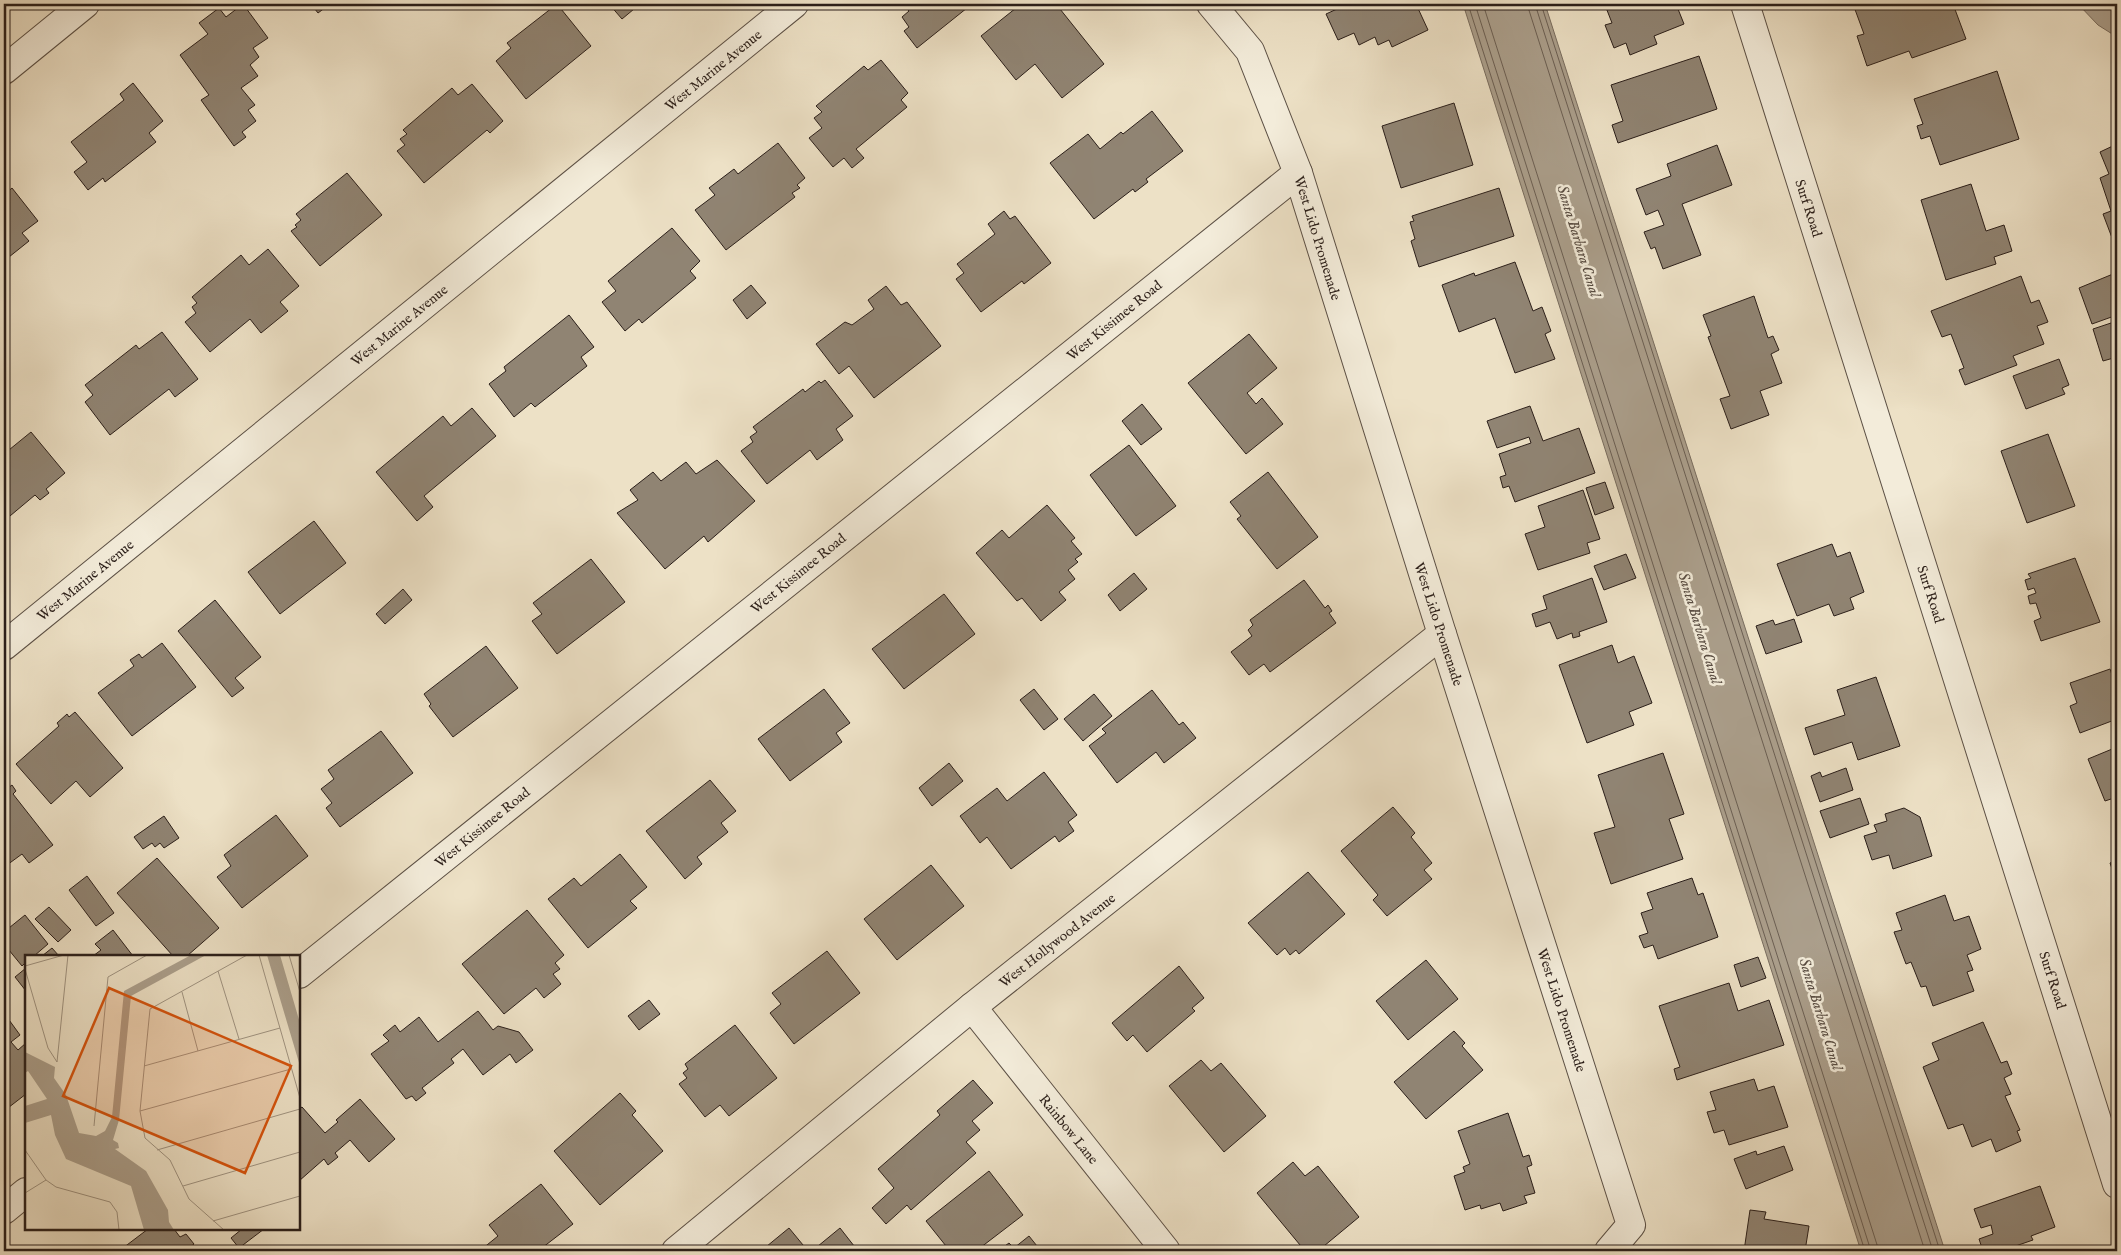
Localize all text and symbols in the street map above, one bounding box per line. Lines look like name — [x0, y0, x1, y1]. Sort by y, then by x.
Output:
street label: West Marine Avenue — [661, 26, 766, 115]
street label: West Lido Promenade — [1290, 174, 1345, 303]
street label: Surf Road — [1790, 177, 1826, 240]
water label: Santa Barbara Canal — [1553, 183, 1605, 301]
street label: West Kissimee Road — [1063, 276, 1166, 365]
street label: West Marine Avenue — [347, 281, 452, 370]
street label: West Kissimee Road — [747, 529, 850, 618]
street label: West Marine Avenue — [33, 536, 138, 625]
street label: West Lido Promenade — [1410, 560, 1467, 689]
street label: Surf Road — [1912, 563, 1948, 626]
water label: Santa Barbara Canal — [1674, 570, 1726, 688]
street label: West Kissimee Road — [431, 783, 534, 872]
street label: West Hollywood Avenue — [996, 889, 1120, 992]
street label: West Lido Promenade — [1533, 946, 1590, 1075]
street label: Surf Road — [2034, 949, 2070, 1012]
inset map — [25, 955, 300, 1230]
water label: Santa Barbara Canal — [1795, 956, 1847, 1074]
street label: Rainbow Lane — [1035, 1091, 1102, 1169]

